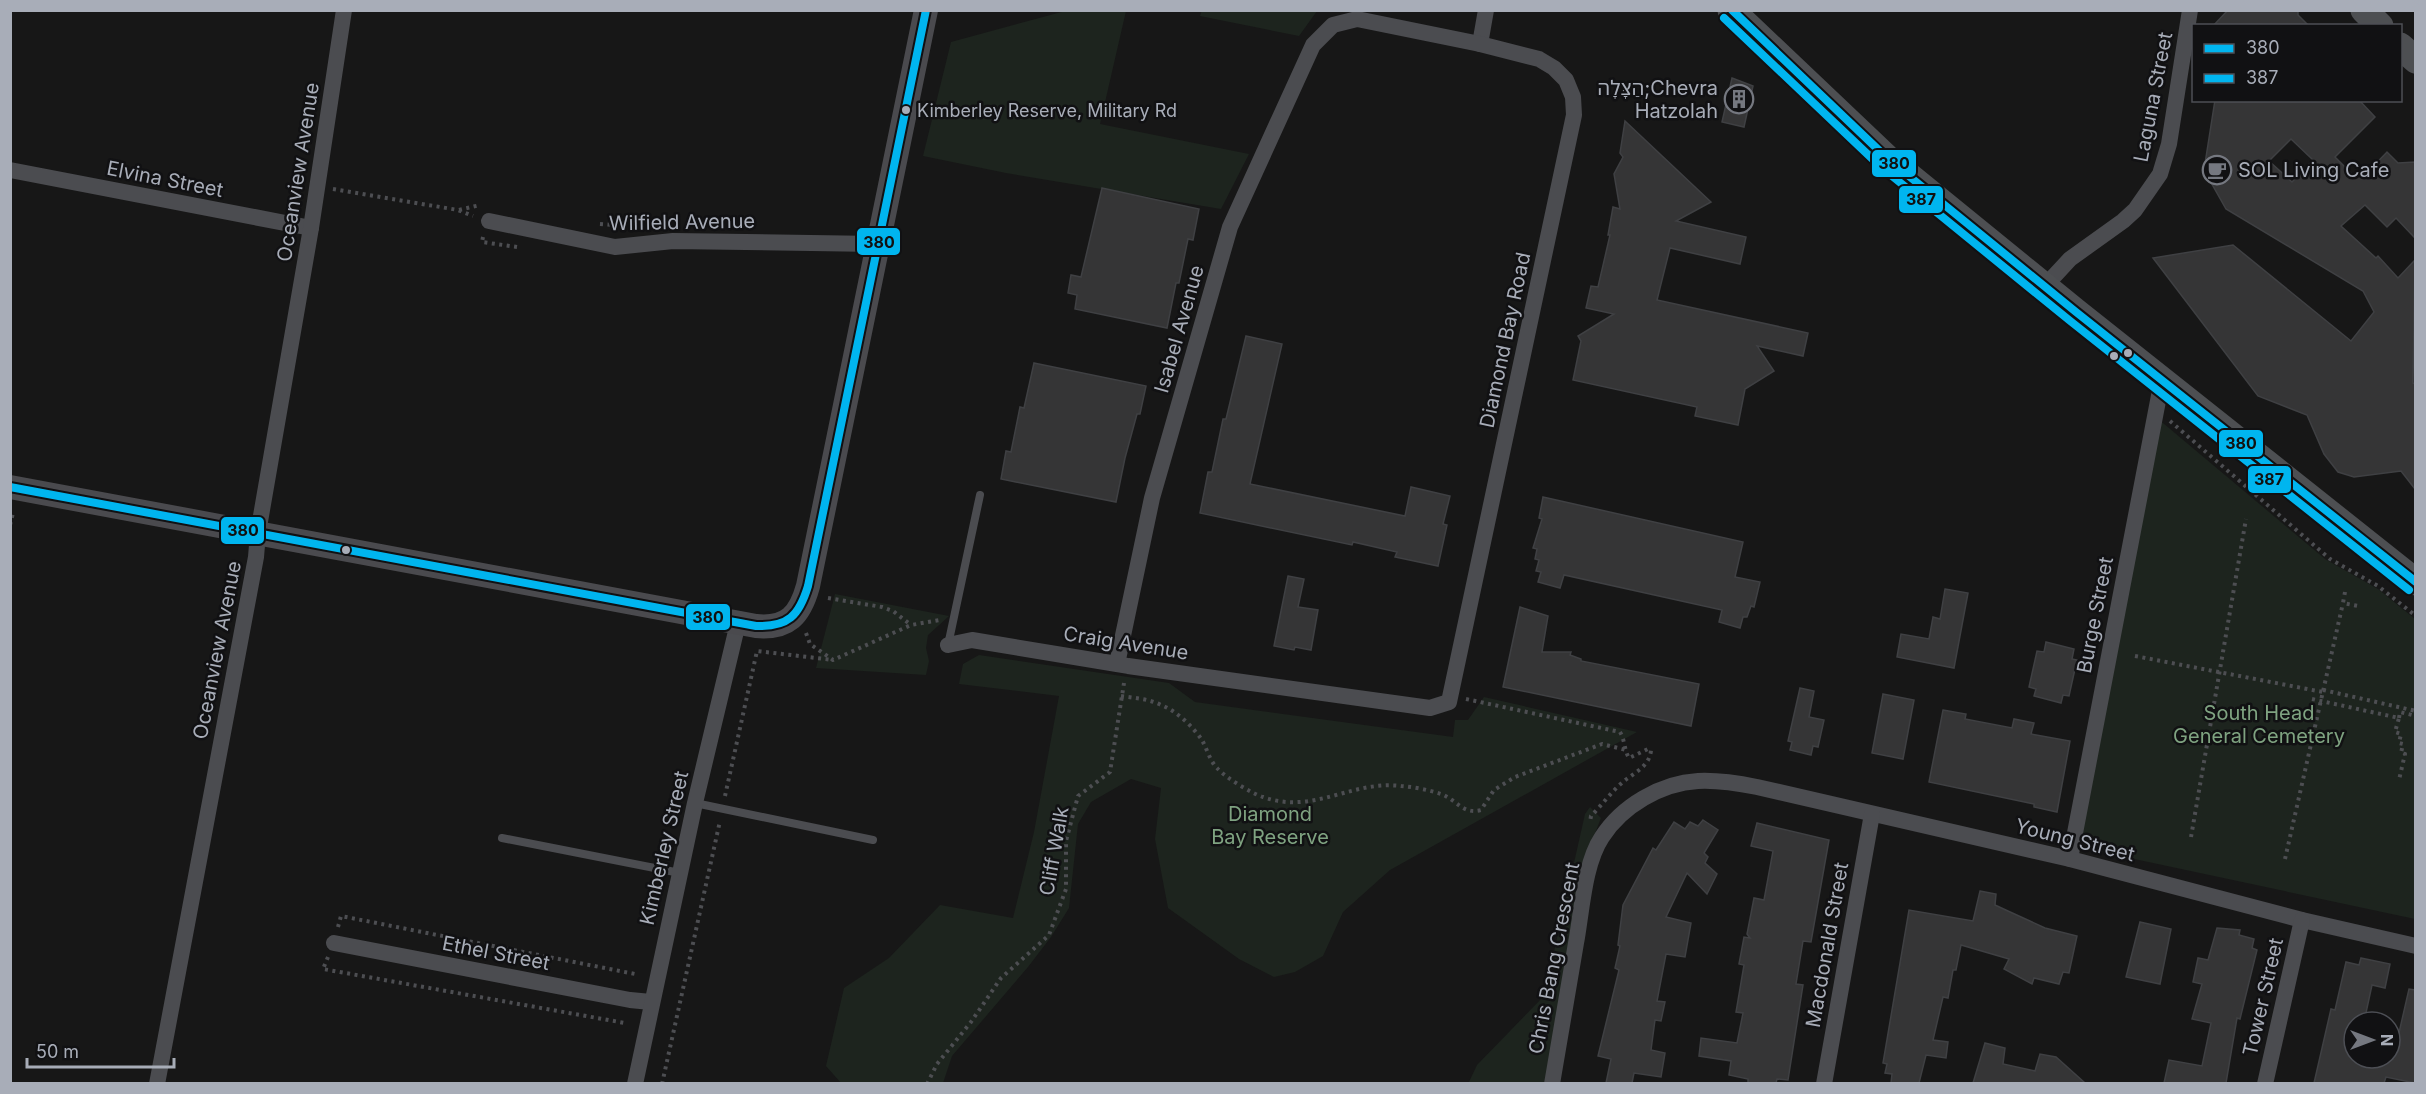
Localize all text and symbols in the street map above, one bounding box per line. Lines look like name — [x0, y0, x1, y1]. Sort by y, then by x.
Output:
legend — [2192, 24, 2402, 102]
street label: Laguna Street — [2129, 30, 2177, 164]
text: 380 — [2246, 37, 2280, 58]
text: 387 — [2246, 67, 2278, 88]
place label: הַצָּלָה;Chevra Hatzolah — [1598, 76, 1718, 123]
street label: Oceanview Avenue — [272, 81, 324, 263]
building icon: הַצָּלָה;Chevra Hatzolah — [1723, 83, 1755, 115]
place label: Kimberley Reserve, Military Rd — [917, 100, 1177, 121]
marker: Kimberley Reserve, Military Rd — [900, 104, 912, 116]
line badge: 380 — [1871, 149, 1917, 178]
text: 380 — [1878, 153, 1910, 173]
cafe icon: SOL Living Cafe — [2201, 154, 2233, 186]
street label: Elvina Street — [105, 156, 226, 202]
place label: SOL Living Cafe — [2238, 158, 2389, 182]
line badge: 387 — [1898, 185, 1944, 214]
text: 387 — [1906, 189, 1936, 209]
street label: Wilfield Avenue — [609, 209, 755, 235]
line badge: 380 — [856, 227, 901, 256]
text: 380 — [863, 232, 895, 252]
street label: Diamond Bay Road — [1475, 250, 1535, 430]
street label: Isabel Avenue — [1149, 262, 1209, 396]
unlabelled marker — [2122, 347, 2134, 359]
unlabelled marker — [2108, 350, 2120, 362]
line badge: 380 — [2218, 429, 2264, 458]
text: 380 — [2225, 433, 2257, 453]
line badge: 387 — [2247, 465, 2292, 494]
text: 387 — [2254, 469, 2284, 489]
line badge: 380 — [220, 516, 265, 545]
text: 380 — [227, 520, 259, 540]
unlabelled marker — [340, 544, 352, 556]
street label: Burge Street — [2072, 554, 2118, 675]
street label: Oceanview Avenue — [188, 559, 246, 741]
line badge: 380 — [685, 603, 731, 631]
text: 380 — [692, 607, 724, 627]
street label: Craig Avenue — [1062, 621, 1190, 665]
park label: South Head General Cemetery — [2173, 701, 2345, 748]
street label: Kimberley Street — [635, 768, 693, 927]
park label: Diamond Bay Reserve — [1211, 802, 1329, 849]
street label: Cliff Walk — [1034, 805, 1074, 897]
street label: Young Street — [2013, 814, 2138, 867]
street label: Chris Bang Crescent — [1524, 860, 1584, 1056]
street label: Macdonald Street — [1801, 860, 1853, 1029]
street label: Ethel Street — [440, 931, 552, 975]
street label: Tower Street — [2238, 935, 2288, 1058]
north arrow — [2342, 1010, 2402, 1070]
scale bar — [27, 1031, 174, 1069]
text: N — [2377, 1034, 2397, 1046]
text: 50 m — [36, 1041, 79, 1062]

